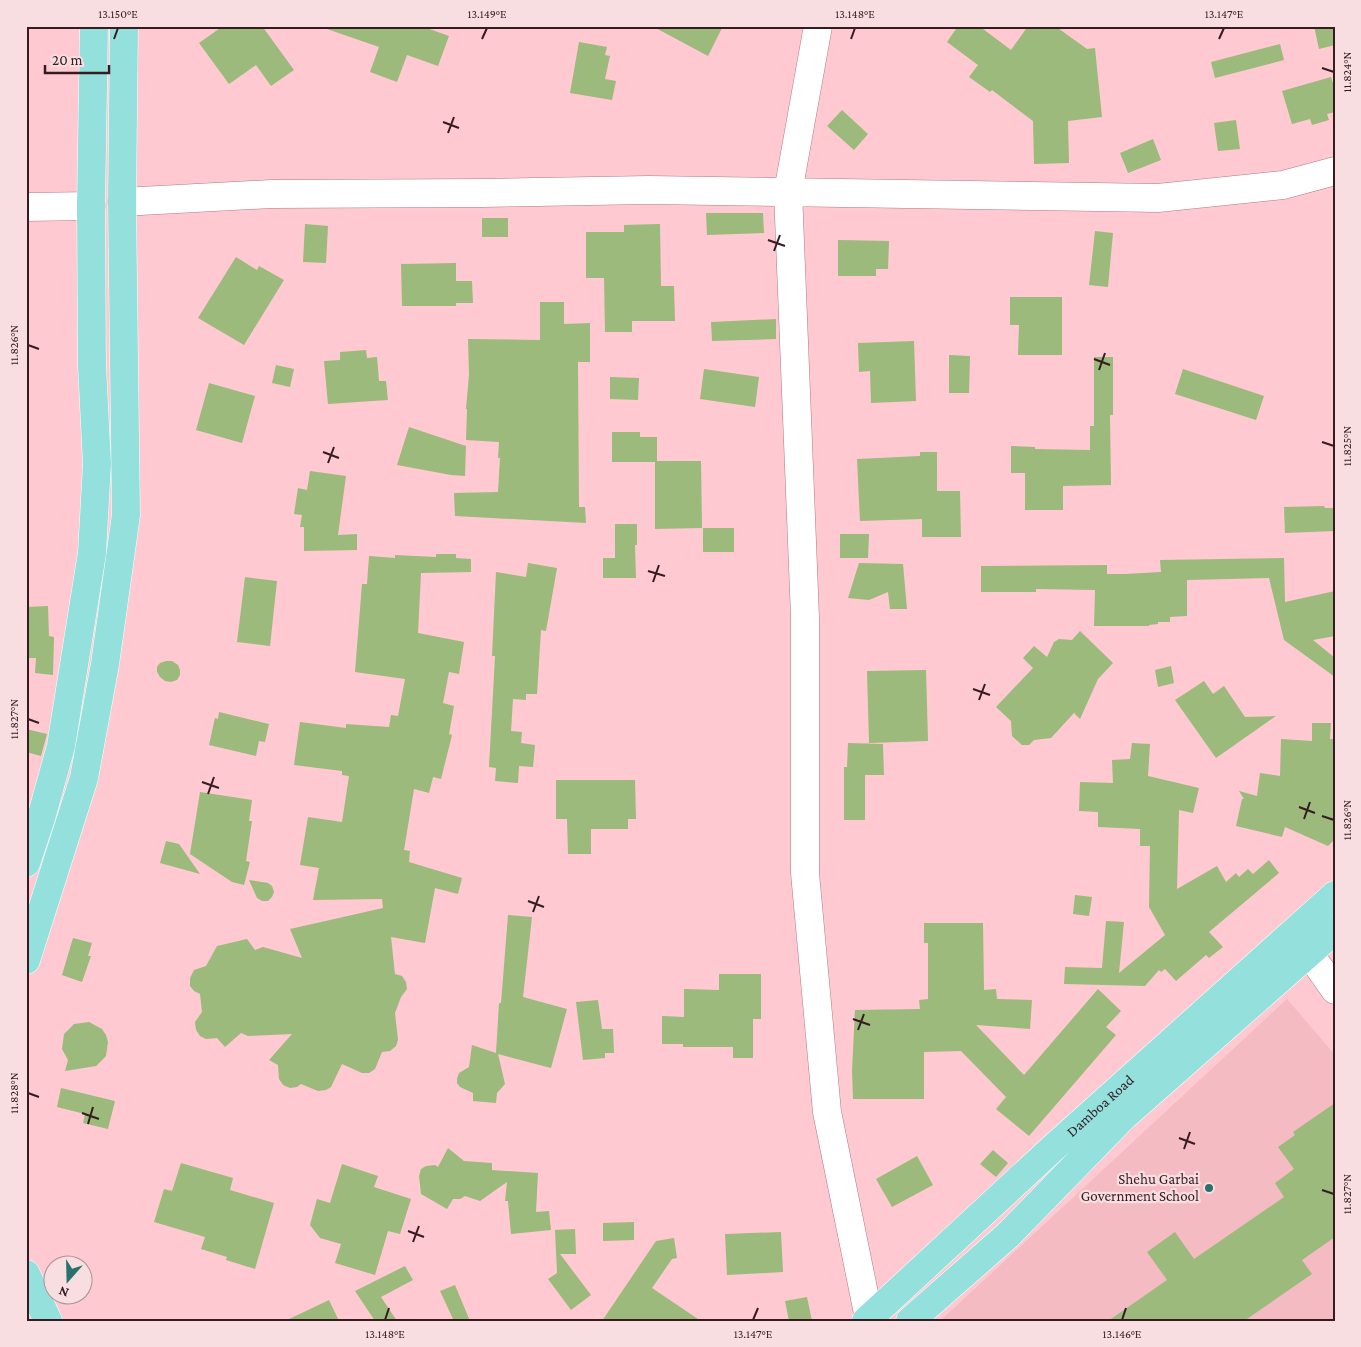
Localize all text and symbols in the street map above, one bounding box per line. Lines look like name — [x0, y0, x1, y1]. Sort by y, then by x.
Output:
text: 13.150°E — [98, 7, 138, 21]
text: 13.149°E — [467, 7, 507, 21]
text: 13.148°E — [835, 7, 875, 21]
text: 13.147°E — [1205, 7, 1244, 21]
scale bar — [45, 42, 109, 74]
text: 11.824°N — [1340, 51, 1354, 92]
text: 20 m — [52, 52, 83, 68]
text: 11.826°N — [7, 325, 21, 365]
text: 11.825°N — [1340, 426, 1354, 466]
text: 11.827°N — [7, 699, 21, 739]
text: 11.826°N — [1340, 800, 1354, 840]
text: 11.828°N — [7, 1072, 21, 1114]
street label: Damboa Road — [1063, 1072, 1137, 1140]
place label: Shehu Garbai Government School — [1081, 1171, 1199, 1204]
text: 11.827°N — [1340, 1174, 1354, 1214]
marker: Shehu Garbai Government School — [1203, 1182, 1215, 1194]
north arrow — [42, 1254, 92, 1304]
text: N — [56, 1283, 71, 1301]
text: 13.148°E — [365, 1327, 405, 1341]
text: 13.147°E — [734, 1327, 773, 1341]
text: 13.146°E — [1103, 1327, 1142, 1341]

